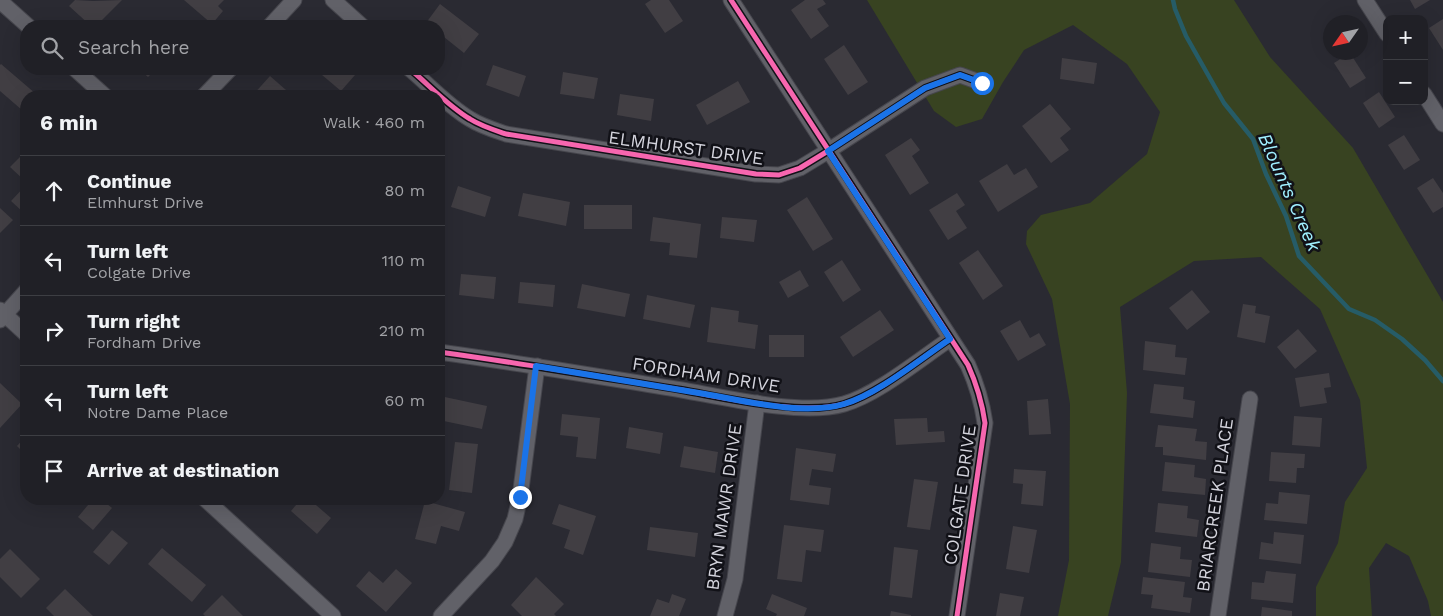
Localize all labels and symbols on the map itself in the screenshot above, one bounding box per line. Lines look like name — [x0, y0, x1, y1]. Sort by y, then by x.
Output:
north arrow — [1323, 15, 1368, 60]
route start — [971, 72, 994, 95]
street label: ELMHURST DRIVE — [607, 126, 765, 169]
water label: Blounts Creek — [1253, 129, 1326, 256]
street label: FORDHAM DRIVE — [631, 352, 781, 397]
street label: BRIARCREEK PLACE — [1192, 417, 1237, 593]
street label: BRYN MAWR DRIVE — [701, 422, 746, 592]
street label: COLGATE DRIVE — [939, 423, 980, 566]
route end — [509, 486, 532, 509]

